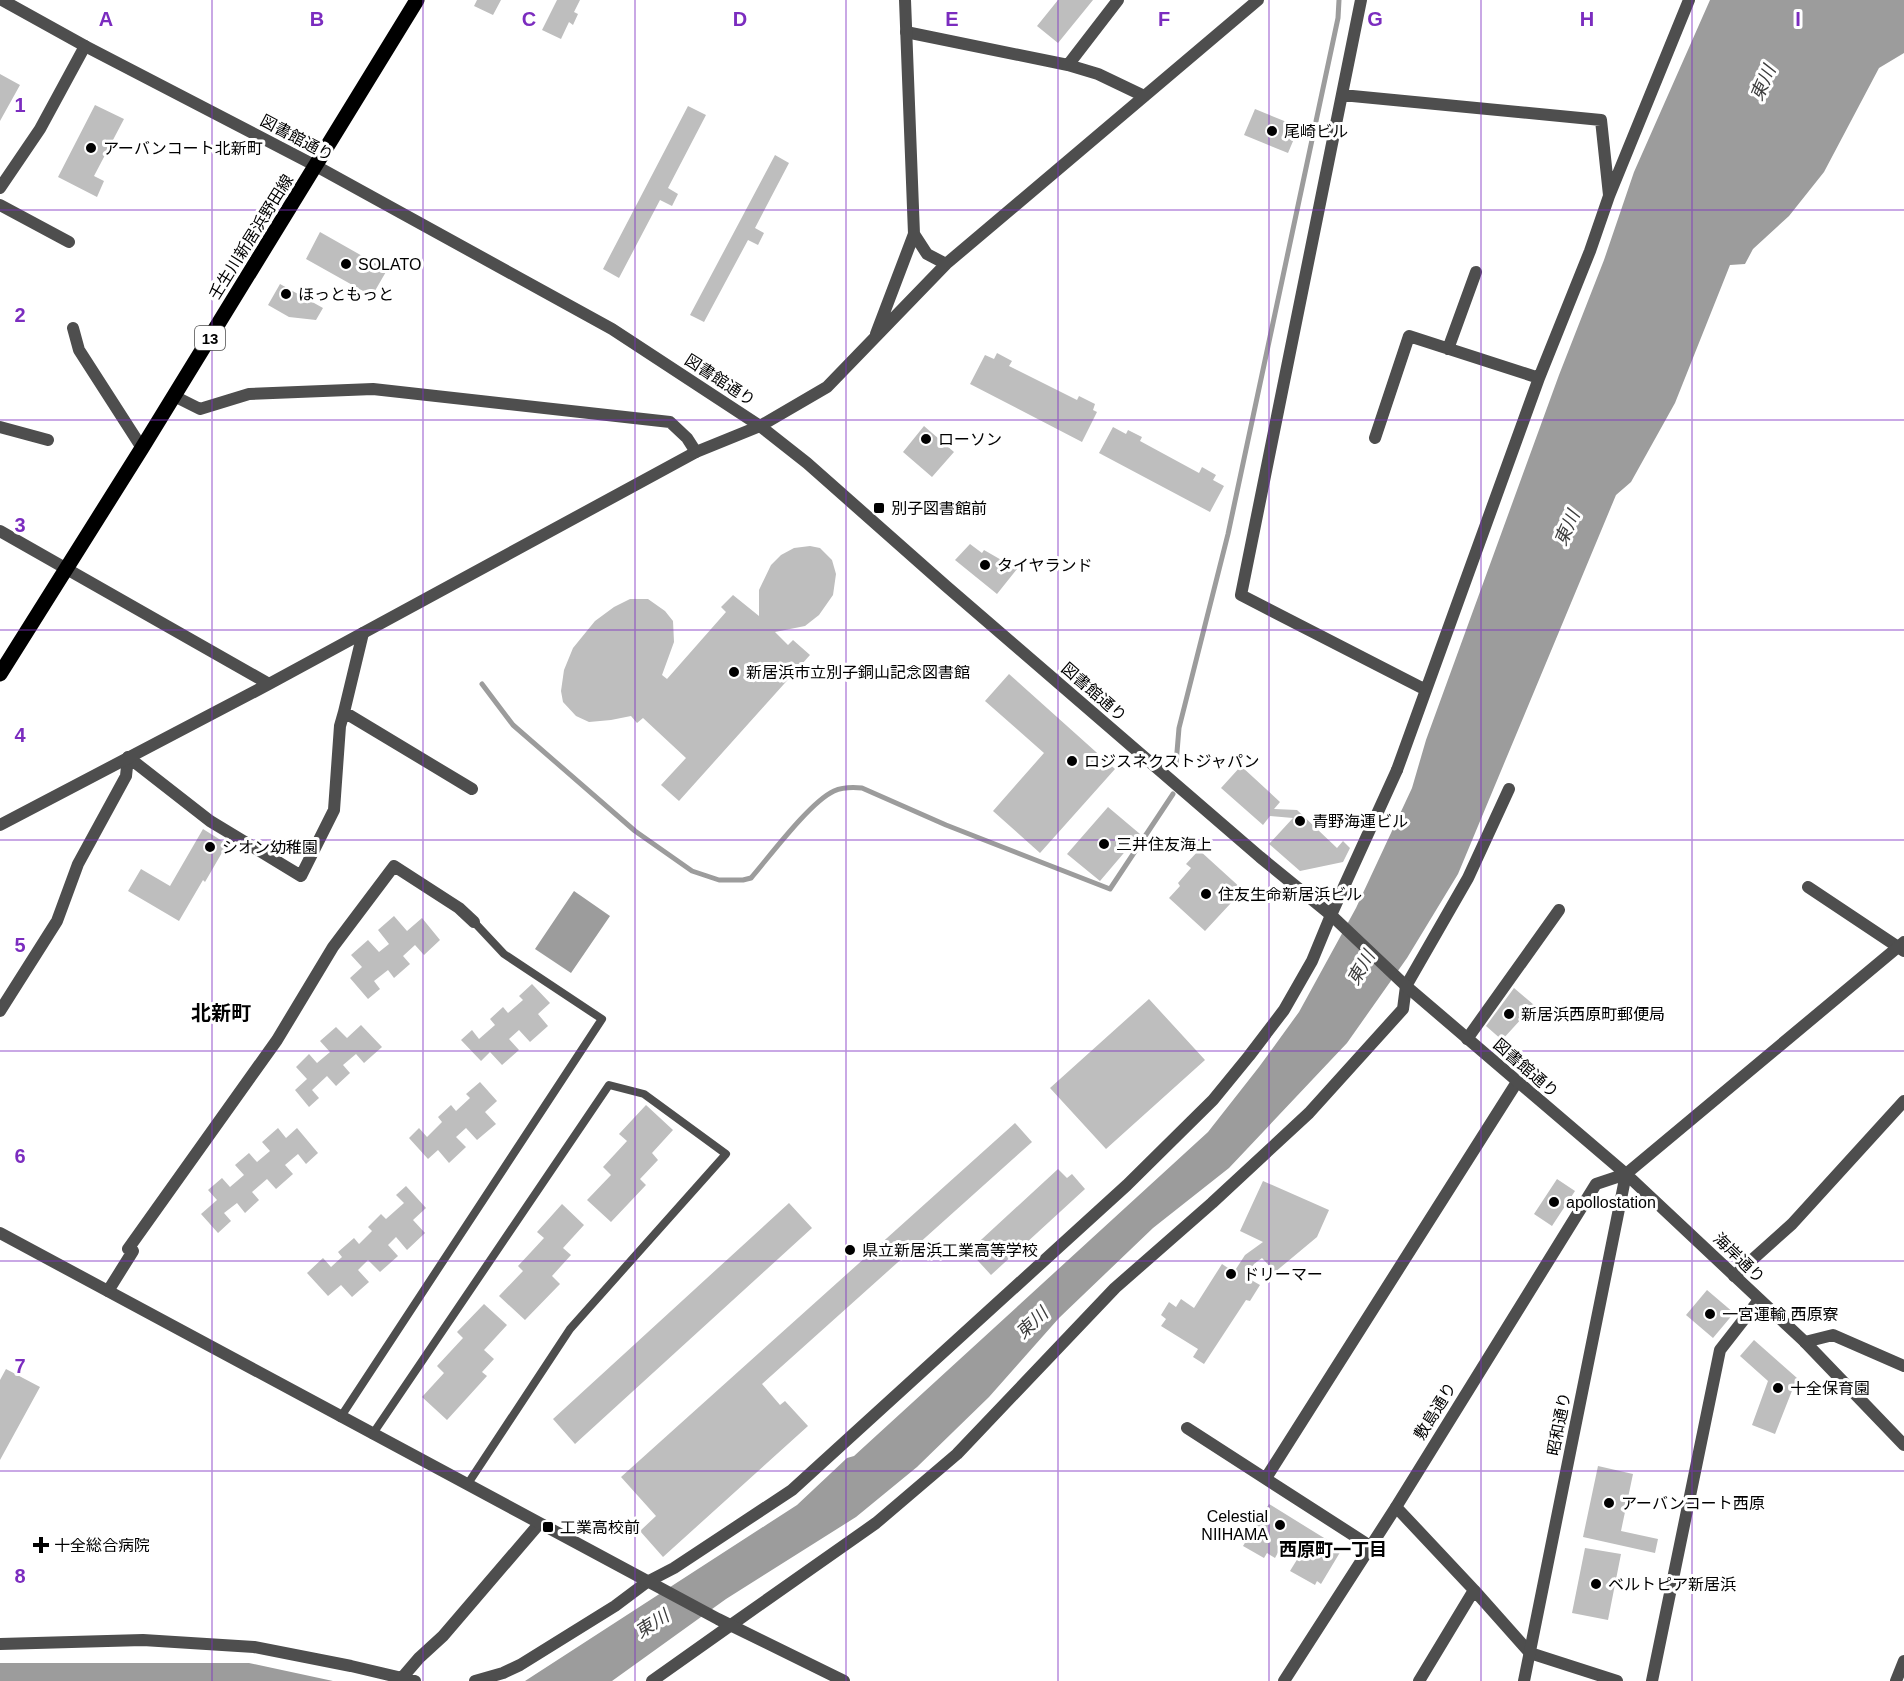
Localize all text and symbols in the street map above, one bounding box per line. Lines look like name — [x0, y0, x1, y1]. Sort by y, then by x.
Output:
text: A — [99, 8, 113, 30]
text: B — [310, 8, 324, 30]
text: C — [522, 8, 536, 30]
text: D — [733, 8, 747, 30]
text: E — [945, 8, 959, 30]
text: F — [1158, 8, 1170, 30]
text: G — [1367, 8, 1383, 30]
text: H — [1580, 8, 1594, 30]
text: I — [1795, 8, 1801, 30]
water label: 東川 — [1747, 61, 1780, 104]
text: 1 — [14, 94, 26, 116]
street label: 図書館通り — [258, 112, 336, 164]
place label: 尾崎ビル — [1284, 123, 1348, 140]
marker: 尾崎ビル — [1265, 124, 1279, 138]
place label: アーバンコート北新町 — [103, 140, 263, 157]
marker: アーバンコート北新町 — [84, 141, 98, 155]
street label: 壬生川新居浜野田線 — [206, 171, 296, 303]
place label: SOLATO — [358, 256, 421, 273]
marker: SOLATO — [339, 257, 353, 271]
place label: ほっともっと — [298, 286, 394, 303]
marker: ほっともっと — [279, 287, 293, 301]
text: 2 — [14, 304, 26, 326]
road number: 13 — [195, 326, 225, 350]
street label: 図書館通り — [682, 351, 758, 409]
place label: ローソン — [938, 431, 1002, 448]
marker: ローソン — [919, 432, 933, 446]
place label: 別子図書館前 — [891, 500, 987, 517]
marker: 別子図書館前 — [872, 501, 886, 515]
water label: 東川 — [1551, 506, 1584, 549]
text: 3 — [14, 514, 26, 536]
place label: タイヤランド — [997, 557, 1093, 574]
marker: タイヤランド — [978, 558, 992, 572]
street label: 図書館通り — [1058, 659, 1130, 725]
place label: 新居浜市立別子銅山記念図書館 — [746, 664, 970, 681]
marker: 新居浜市立別子銅山記念図書館 — [727, 665, 741, 679]
text: 4 — [14, 724, 26, 746]
place label: ロジスネクストジャパン — [1084, 753, 1260, 770]
marker: ロジスネクストジャパン — [1065, 754, 1079, 768]
place label: 青野海運ビル — [1312, 813, 1408, 830]
marker: 青野海運ビル — [1293, 814, 1307, 828]
place label: 三井住友海上 — [1116, 836, 1212, 853]
marker: 三井住友海上 — [1097, 837, 1111, 851]
place label: シオン幼稚園 — [222, 839, 318, 856]
marker: シオン幼稚園 — [203, 840, 217, 854]
place label: 住友生命新居浜ビル — [1218, 886, 1362, 903]
marker: 住友生命新居浜ビル — [1199, 887, 1213, 901]
text: 5 — [14, 934, 26, 956]
water label: 東川 — [1343, 946, 1380, 989]
district label: 北新町 — [191, 1002, 251, 1024]
place label: 新居浜西原町郵便局 — [1521, 1006, 1665, 1023]
marker: 新居浜西原町郵便局 — [1502, 1007, 1516, 1021]
street label: 図書館通り — [1490, 1035, 1562, 1101]
text: 6 — [14, 1145, 26, 1167]
place label: apollostation — [1566, 1194, 1656, 1211]
marker: apollostation — [1547, 1195, 1561, 1209]
street label: 海岸通り — [1710, 1230, 1768, 1286]
place label: 県立新居浜工業高等学校 — [862, 1242, 1038, 1259]
marker: 県立新居浜工業高等学校 — [843, 1243, 857, 1257]
place label: ドリーマー — [1243, 1266, 1323, 1283]
marker: ドリーマー — [1224, 1267, 1238, 1281]
water label: 東川 — [1012, 1302, 1053, 1343]
place label: 一宮運輸 西原寮 — [1722, 1306, 1838, 1323]
marker: 一宮運輸 西原寮 — [1703, 1307, 1717, 1321]
text: 7 — [14, 1355, 26, 1377]
street label: 敷島通り — [1411, 1379, 1459, 1443]
place label: 十全保育園 — [1790, 1380, 1870, 1397]
marker: 十全保育園 — [1771, 1381, 1785, 1395]
street label: 昭和通り — [1545, 1391, 1573, 1457]
place label: アーバンコート西原 — [1621, 1495, 1765, 1512]
marker: アーバンコート西原 — [1602, 1496, 1616, 1510]
place label: Celestial NIIHAMA — [1201, 1508, 1268, 1543]
marker: Celestial NIIHAMA — [1273, 1518, 1287, 1532]
place label: 工業高校前 — [560, 1519, 640, 1536]
marker: 工業高校前 — [541, 1520, 555, 1534]
marker: 十全総合病院 — [32, 1536, 50, 1554]
place label: 十全総合病院 — [54, 1537, 150, 1554]
district label: 西原町一丁目 — [1279, 1540, 1387, 1560]
text: 8 — [14, 1565, 26, 1587]
place label: ベルトピア新居浜 — [1608, 1576, 1736, 1593]
marker: ベルトピア新居浜 — [1589, 1577, 1603, 1591]
water label: 東川 — [631, 1605, 674, 1642]

